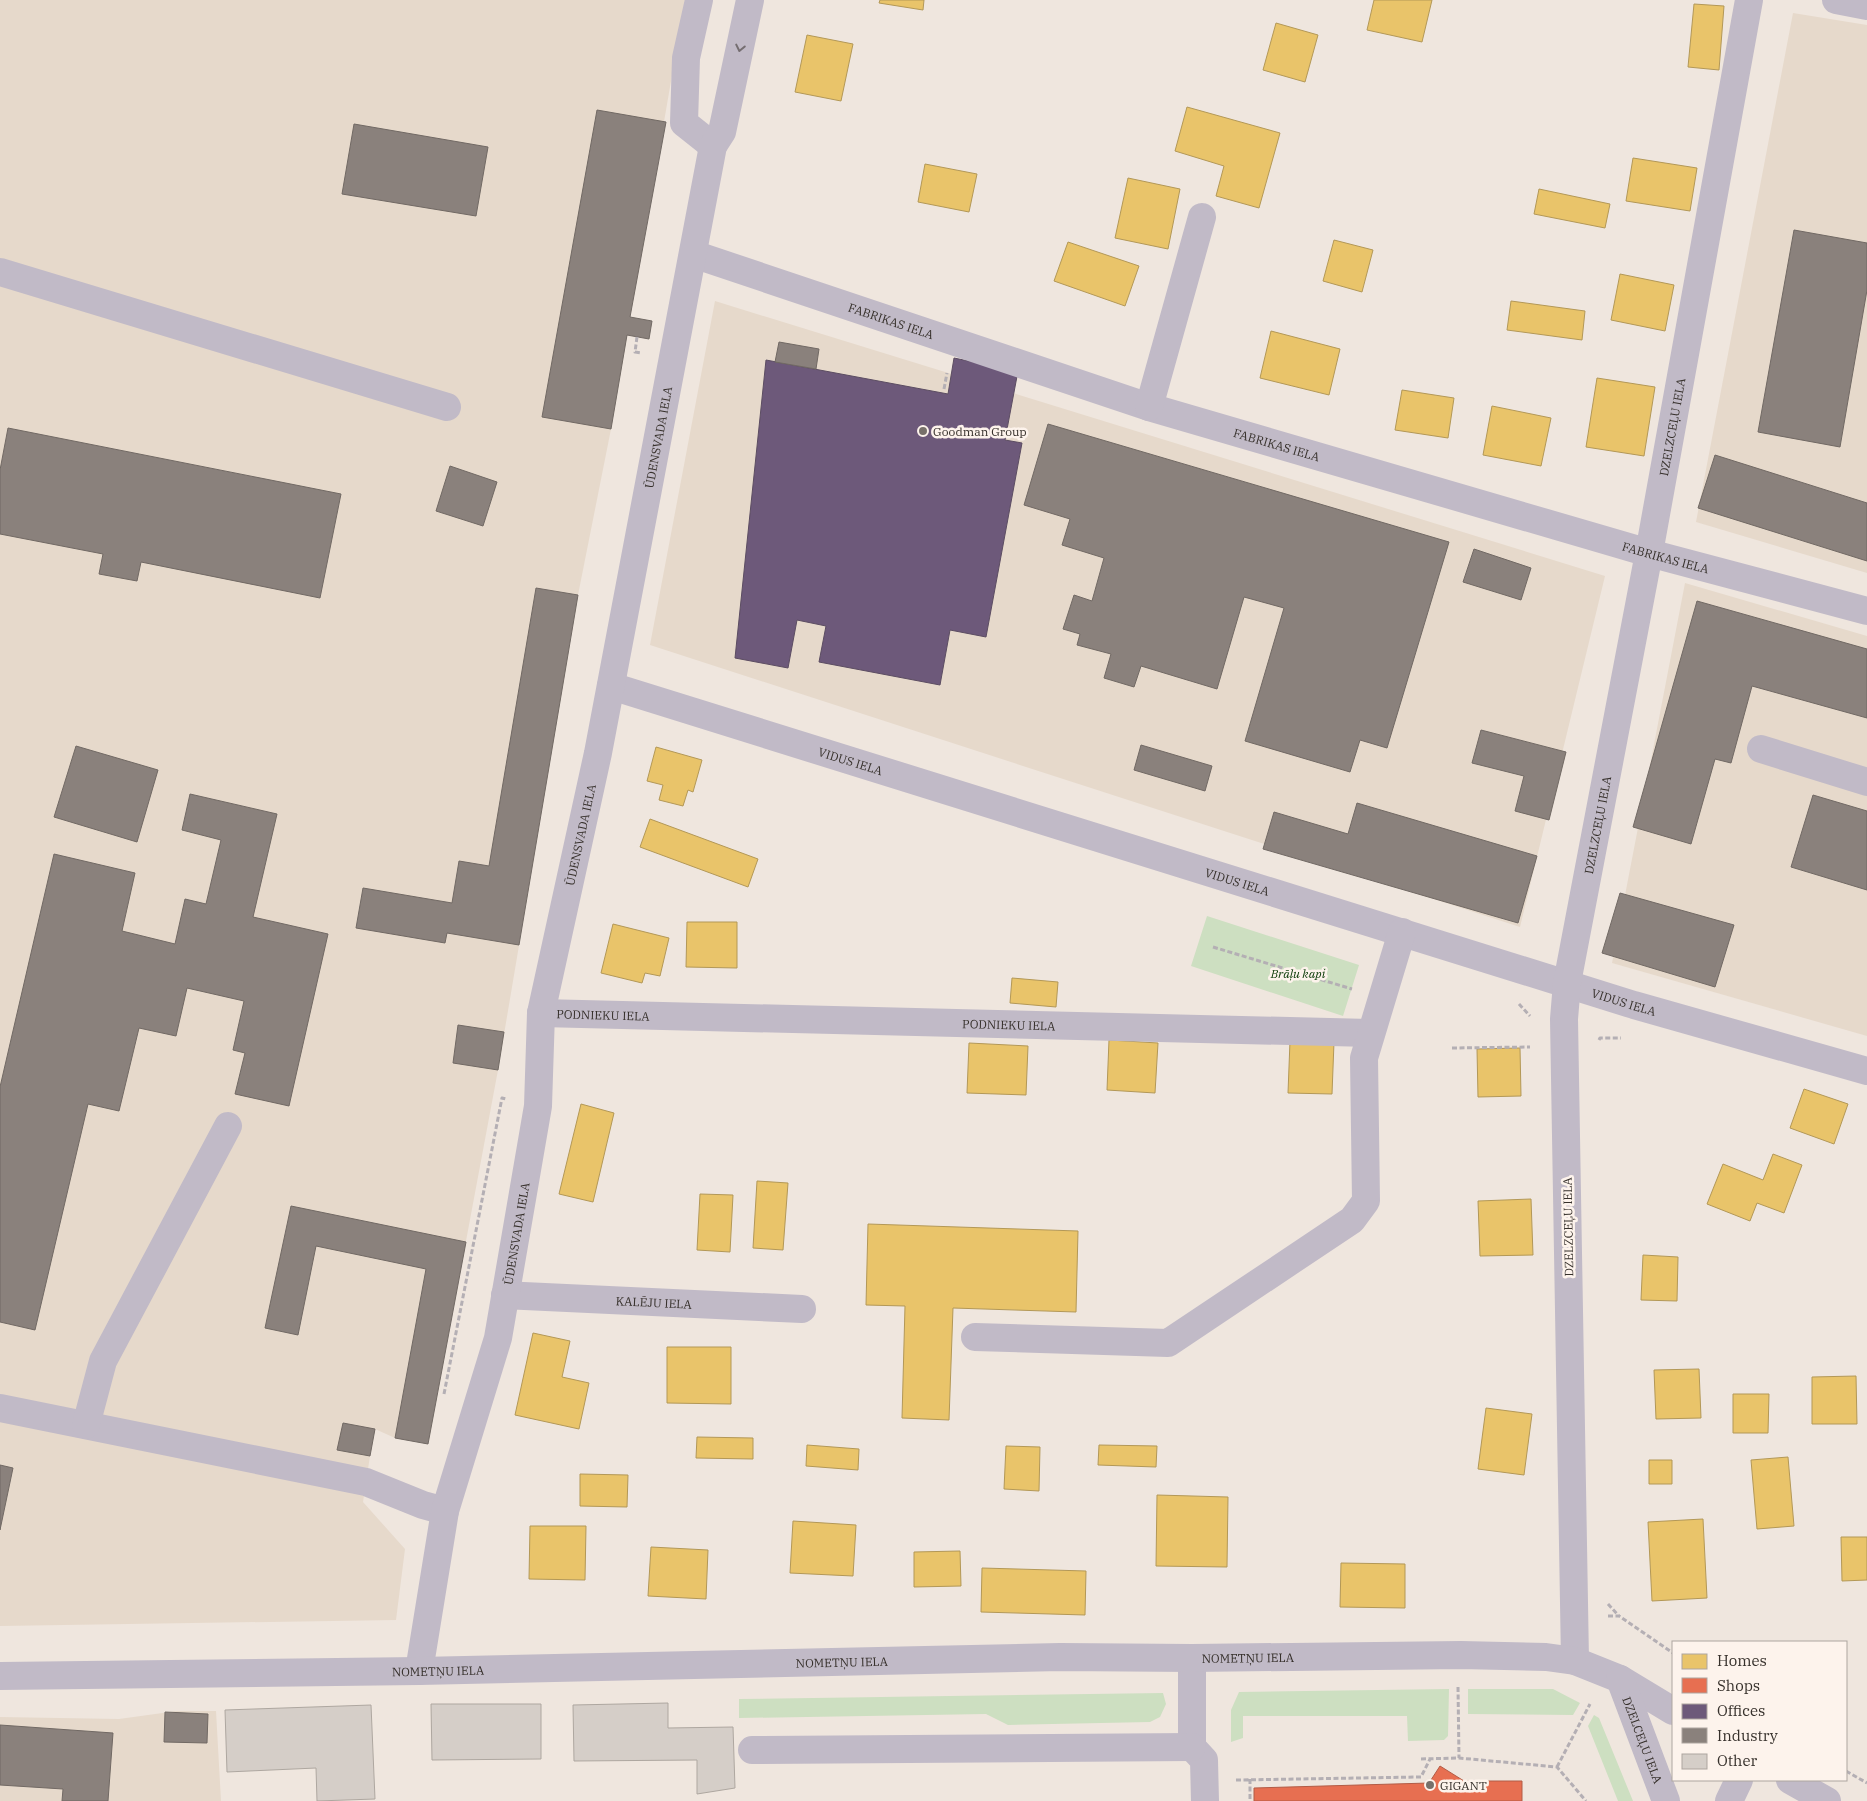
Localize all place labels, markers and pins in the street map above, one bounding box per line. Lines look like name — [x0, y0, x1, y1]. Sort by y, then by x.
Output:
place label: Goodman Group — [933, 424, 1027, 439]
marker: Goodman Group — [917, 425, 929, 437]
place label: GIGANT — [1440, 1778, 1487, 1793]
marker: GIGANT — [1424, 1779, 1436, 1791]

